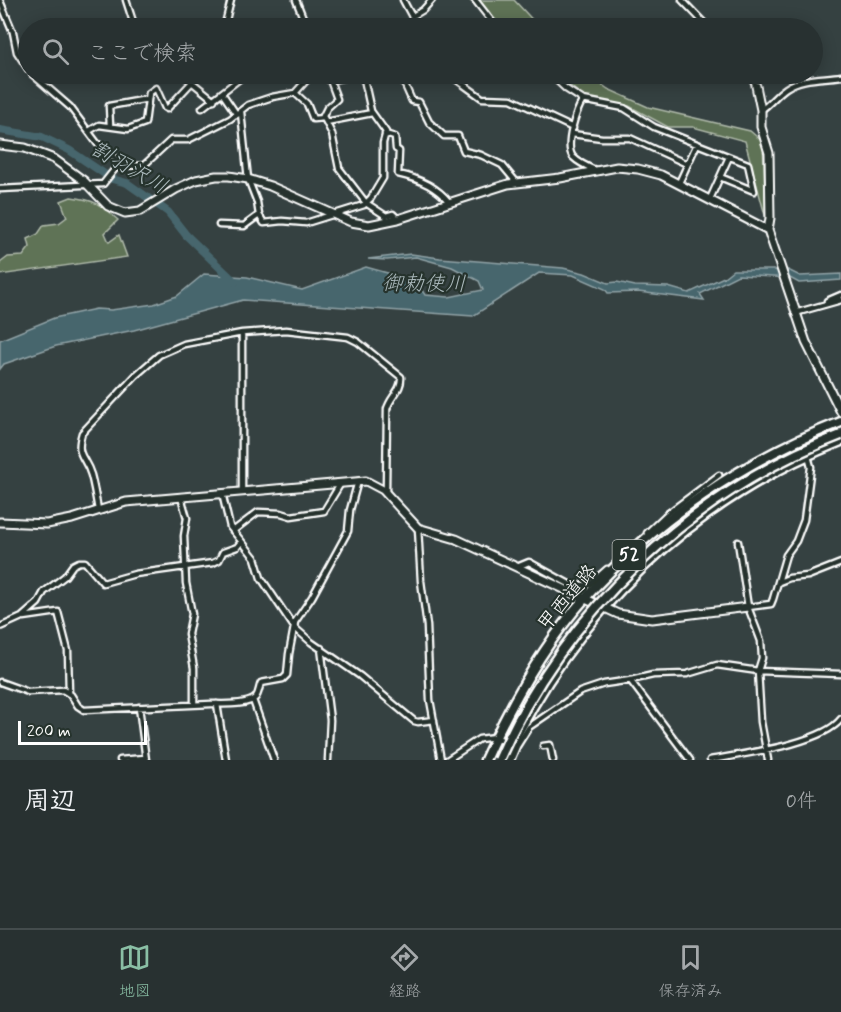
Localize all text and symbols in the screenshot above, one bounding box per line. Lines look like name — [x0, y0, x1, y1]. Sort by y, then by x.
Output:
search box — [18, 18, 823, 84]
icon: search — [39, 35, 72, 68]
text: ここで検索 — [87, 40, 197, 68]
water label: 割羽沢川 — [86, 135, 172, 201]
water label: 御勅使川 — [382, 269, 466, 299]
road number: 52 — [612, 540, 646, 570]
street label: 甲西道路 — [532, 559, 604, 637]
scale bar — [18, 718, 147, 746]
text: 200 m — [27, 721, 71, 742]
text: 周辺 — [24, 785, 76, 819]
text: 0件 — [786, 788, 817, 815]
tab: 地図 — [118, 941, 151, 1002]
tab: 経路 — [388, 941, 421, 1002]
tab: 保存済み — [658, 941, 722, 1002]

